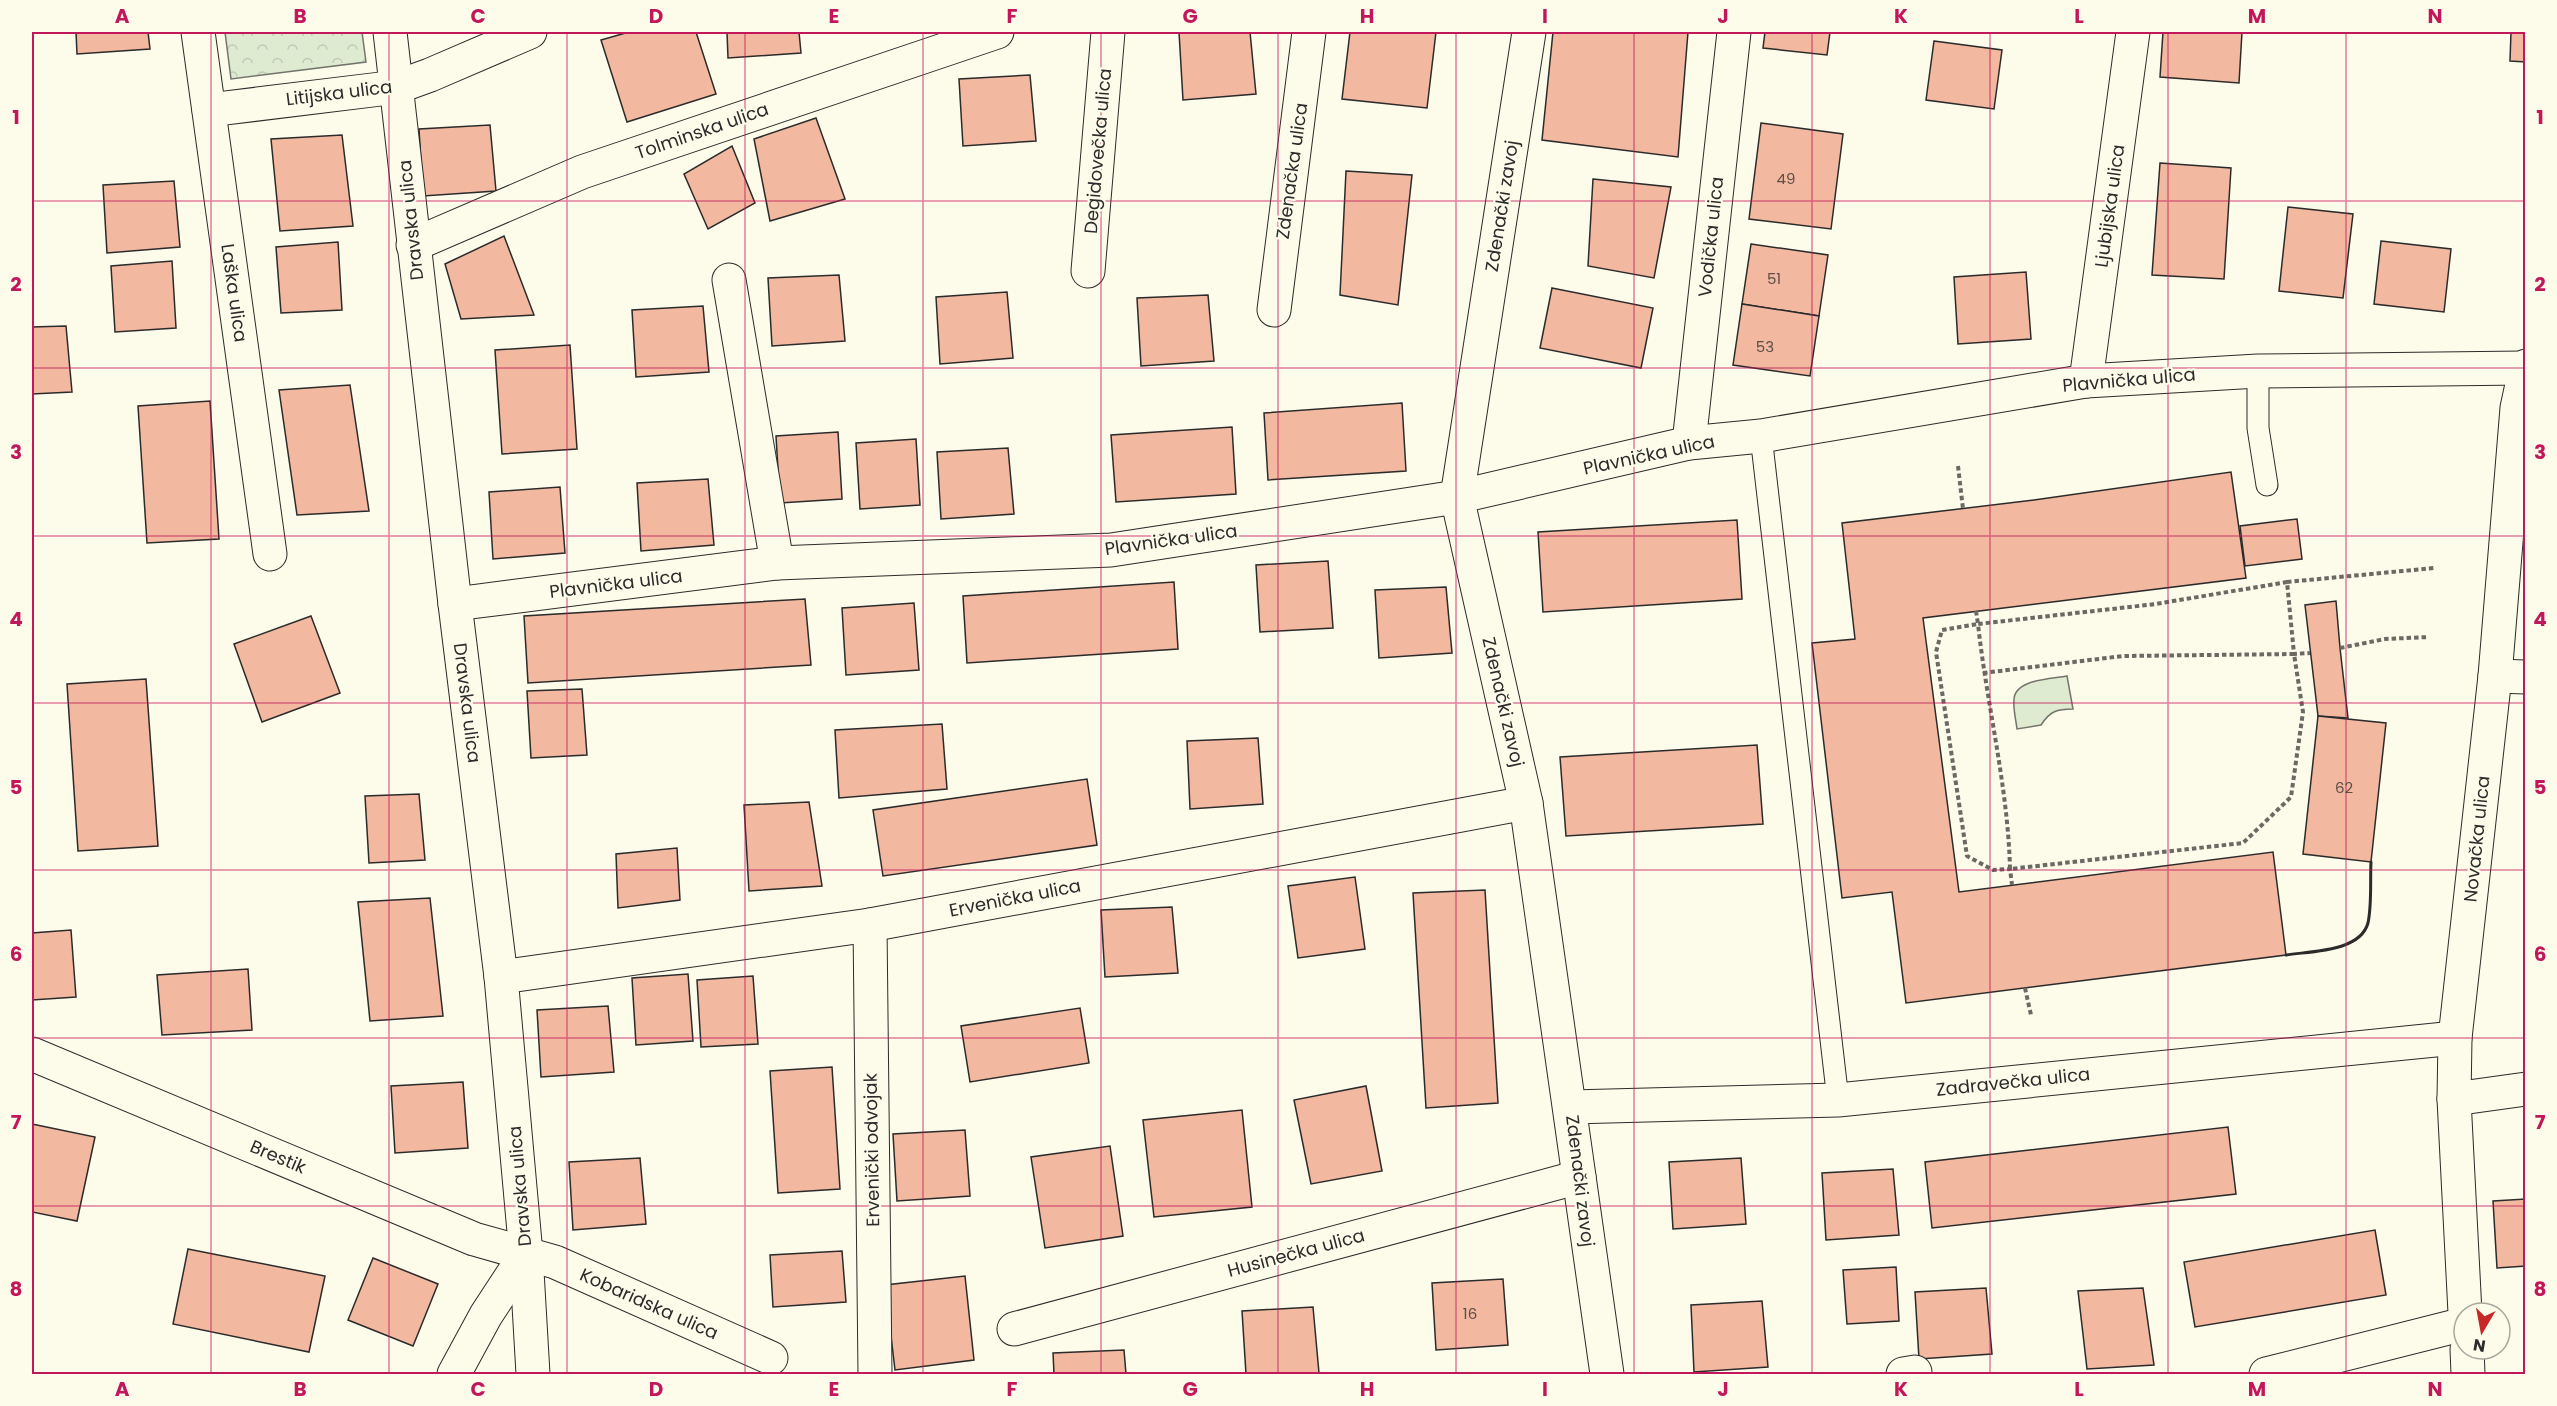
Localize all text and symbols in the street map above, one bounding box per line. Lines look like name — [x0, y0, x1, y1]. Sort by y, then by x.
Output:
text: A — [115, 2, 130, 30]
text: B — [293, 2, 307, 30]
text: C — [470, 2, 486, 30]
text: D — [649, 2, 663, 30]
text: E — [829, 2, 839, 30]
text: F — [1007, 2, 1018, 30]
text: G — [1182, 2, 1198, 30]
text: H — [1360, 2, 1374, 30]
text: I — [1542, 2, 1548, 30]
text: J — [1717, 2, 1729, 30]
text: K — [1894, 2, 1908, 30]
text: L — [2074, 2, 2084, 30]
text: M — [2248, 2, 2266, 30]
text: N — [2427, 2, 2443, 30]
street label: Degidovečka ulica — [1078, 67, 1117, 235]
street label: Litijska ulica — [284, 74, 393, 111]
street label: Tolminska ulica — [632, 96, 772, 165]
street label: Zdenačka ulica — [1270, 101, 1313, 241]
text: 1 — [12, 103, 20, 131]
text: 1 — [2536, 103, 2544, 131]
street label: Zdenački zavoj — [1479, 138, 1524, 273]
street label: Ljubijska ulica — [2089, 143, 2131, 269]
street label: Dravska ulica — [392, 159, 429, 281]
house number: 49 — [1777, 168, 1795, 189]
street label: Vodička ulica — [1692, 176, 1729, 298]
street label: Laška ulica — [215, 242, 254, 344]
house number: 51 — [1767, 268, 1781, 289]
text: 2 — [10, 270, 22, 298]
text: 2 — [2534, 270, 2546, 298]
house number: 53 — [1756, 336, 1774, 357]
street label: Plavnička ulica — [2061, 361, 2197, 398]
street label: Plavnička ulica — [1581, 428, 1717, 481]
text: 3 — [10, 438, 22, 466]
text: 3 — [2534, 438, 2546, 466]
street label: Plavnička ulica — [1103, 518, 1239, 561]
street label: Plavnička ulica — [548, 563, 684, 604]
text: 4 — [9, 605, 23, 633]
text: 4 — [2533, 605, 2547, 633]
street label: Zdenački zavoj — [1476, 634, 1531, 769]
street label: Dravska ulica — [448, 641, 487, 764]
text: 5 — [10, 773, 23, 801]
text: 5 — [2534, 773, 2547, 801]
street label: Novačka ulica — [2457, 774, 2496, 903]
house number: 62 — [2335, 777, 2353, 798]
street label: Ervenička ulica — [947, 872, 1083, 923]
text: 6 — [10, 940, 22, 968]
text: 6 — [2534, 940, 2546, 968]
street label: Zadravečka ulica — [1935, 1061, 2091, 1102]
street label: Ervenički odvojak — [858, 1072, 885, 1227]
text: 7 — [11, 1108, 22, 1136]
text: 7 — [2535, 1108, 2546, 1136]
street label: Zdenački zavoj — [1560, 1114, 1601, 1248]
street label: Dravska ulica — [502, 1125, 537, 1247]
street label: Brestik — [246, 1134, 311, 1180]
street label: Husinečka ulica — [1224, 1222, 1367, 1283]
street label: Kobaridska ulica — [576, 1262, 722, 1345]
text: 8 — [10, 1275, 22, 1303]
text: 8 — [2534, 1275, 2546, 1303]
north arrow — [2452, 1301, 2512, 1361]
house number: 16 — [1463, 1303, 1477, 1324]
text: N — [2472, 1333, 2487, 1358]
text: A — [115, 1375, 130, 1403]
text: B — [293, 1375, 307, 1403]
text: C — [470, 1375, 486, 1403]
text: D — [649, 1375, 663, 1403]
text: E — [829, 1375, 839, 1403]
text: F — [1007, 1375, 1018, 1403]
text: G — [1182, 1375, 1198, 1403]
text: H — [1360, 1375, 1374, 1403]
text: I — [1542, 1375, 1548, 1403]
text: J — [1717, 1375, 1729, 1403]
text: K — [1894, 1375, 1908, 1403]
text: L — [2074, 1375, 2084, 1403]
text: M — [2248, 1375, 2266, 1403]
text: N — [2427, 1375, 2443, 1403]

